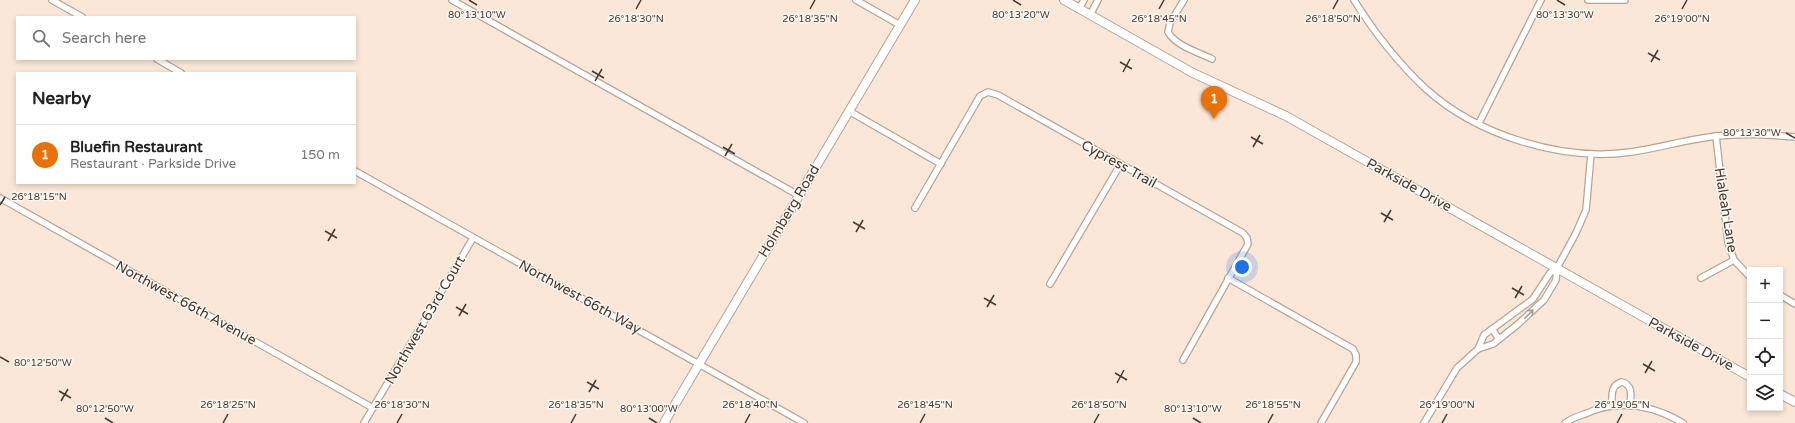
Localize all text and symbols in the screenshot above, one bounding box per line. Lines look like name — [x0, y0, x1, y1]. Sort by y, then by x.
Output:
text: 80°13'10"W — [448, 9, 506, 21]
text: 80°13'20"W — [992, 9, 1050, 21]
text: 80°13'30"W — [1536, 9, 1594, 21]
text: 26°18'30"N — [608, 13, 664, 25]
text: 26°18'35"N — [782, 13, 838, 25]
text: 26°18'45"N — [1131, 13, 1187, 25]
text: 26°18'50"N — [1305, 13, 1361, 25]
text: 26°19'00"N — [1654, 13, 1710, 25]
search box — [16, 16, 356, 60]
icon: search — [30, 27, 52, 49]
text: Search here — [62, 29, 146, 47]
pin: 1 — [1201, 86, 1227, 119]
text: Nearby — [32, 88, 91, 109]
text: 80°13'30"W — [1723, 127, 1781, 139]
street label: Cypress Trail — [1078, 136, 1160, 192]
text: Bluefin Restaurant — [70, 138, 203, 156]
text: 1 — [41, 147, 49, 163]
text: 150 m — [300, 147, 340, 163]
street label: Parkside Drive — [1363, 155, 1455, 215]
text: Restaurant · Parkside Drive — [70, 156, 236, 172]
street label: Holmberg Road — [755, 162, 823, 260]
street label: Hialeah Lane — [1711, 166, 1741, 254]
text: 26°18'15"N — [11, 191, 67, 203]
street label: Northwest 63rd Court — [381, 252, 469, 387]
street label: Northwest 66th Way — [516, 256, 645, 338]
street label: Northwest 66th Avenue — [113, 257, 259, 349]
your location — [1232, 257, 1252, 277]
map controls — [1747, 267, 1783, 411]
button: + — [1747, 267, 1783, 303]
button: − — [1747, 303, 1783, 339]
one-way arrow — [1524, 309, 1534, 319]
street label: Parkside Drive — [1645, 314, 1737, 374]
button: locate — [1747, 339, 1783, 375]
text: 80°12'50"W — [14, 357, 72, 369]
button: layers — [1747, 375, 1783, 411]
text: 26°18'25"N — [200, 399, 256, 411]
text: 26°18'30"N — [374, 399, 430, 411]
text: 26°18'35"N — [548, 399, 604, 411]
text: 26°18'40"N — [722, 399, 778, 411]
text: 26°18'45"N — [897, 399, 953, 411]
text: 26°18'50"N — [1071, 399, 1127, 411]
text: 26°18'55"N — [1245, 399, 1301, 411]
text: 26°19'00"N — [1419, 399, 1475, 411]
text: 26°19'05"N — [1594, 399, 1650, 411]
text: 80°12'50"W — [76, 403, 134, 415]
text: 80°13'00"W — [620, 403, 678, 415]
text: 80°13'10"W — [1164, 403, 1222, 415]

